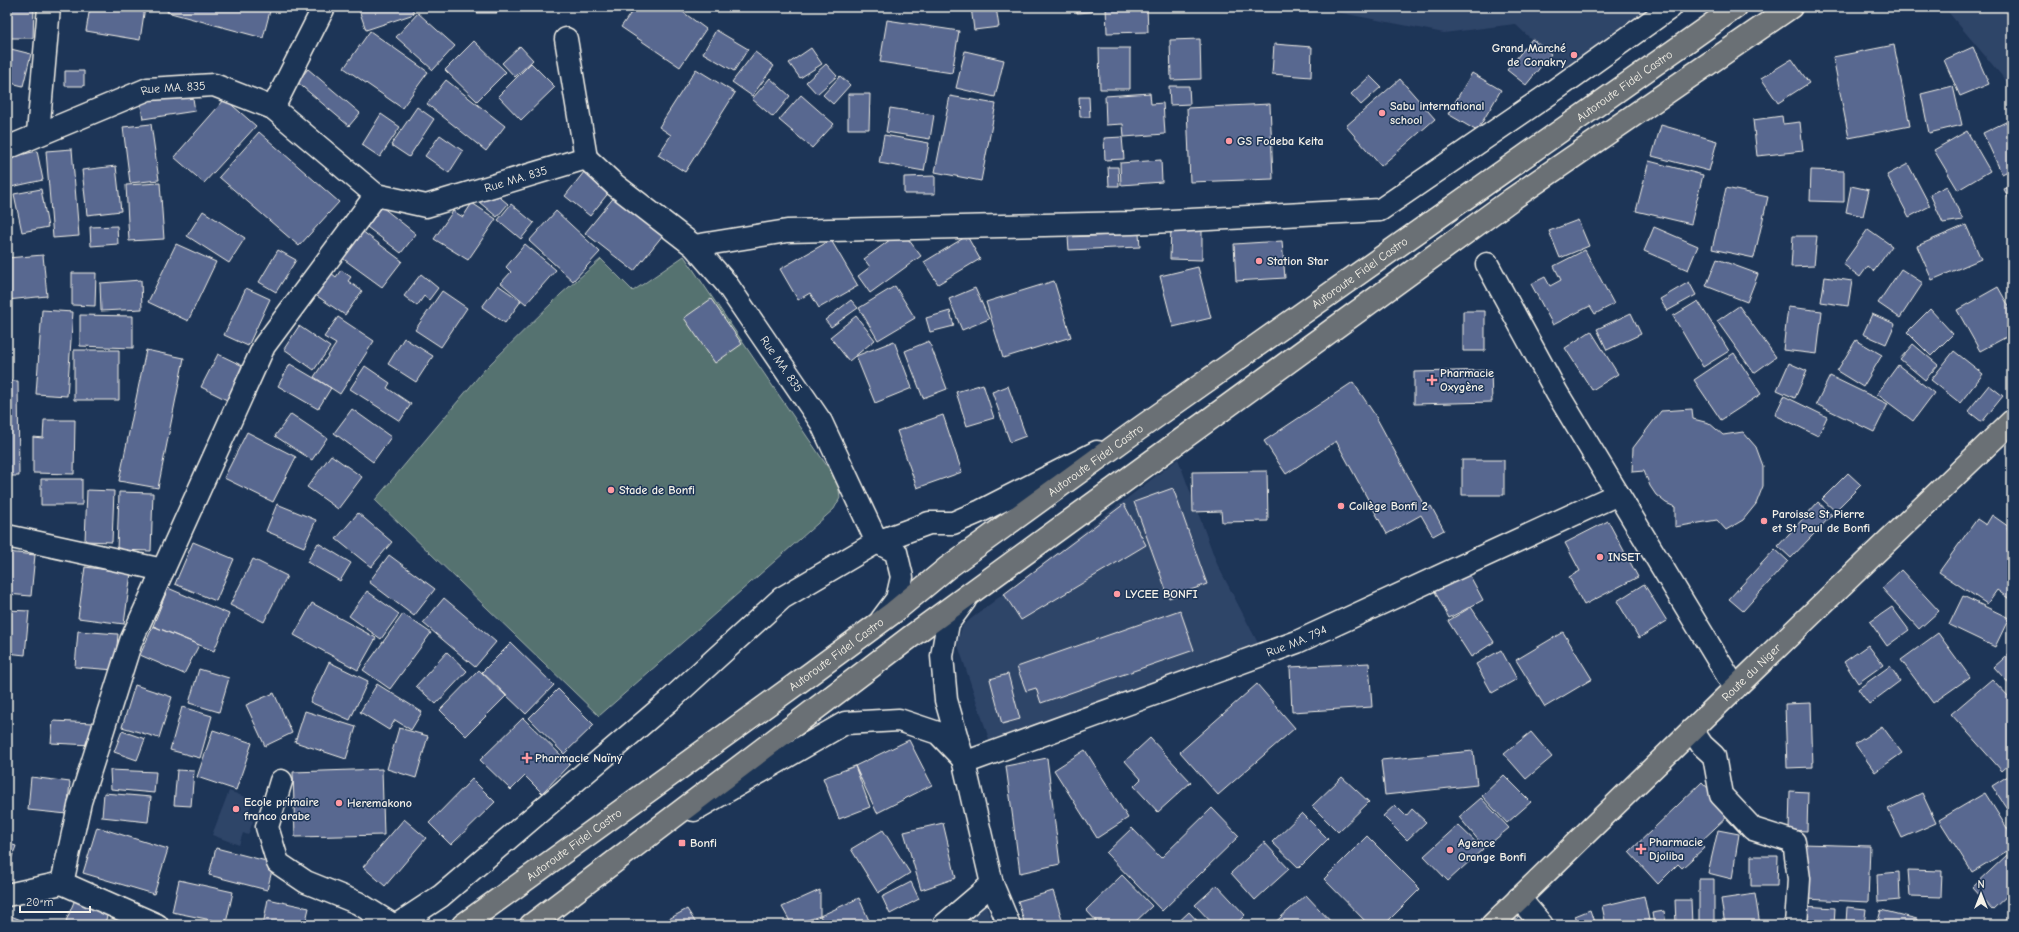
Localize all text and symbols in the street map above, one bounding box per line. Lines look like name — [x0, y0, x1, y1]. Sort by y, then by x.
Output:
place label: Grand Marché de Conakry — [1492, 41, 1566, 69]
street label: Autoroute Fidel Castro — [1574, 47, 1675, 125]
marker: Grand Marché de Conakry — [1569, 50, 1579, 60]
street label: Rue MA. 835 — [139, 79, 206, 98]
place label: Sabu international school — [1390, 99, 1484, 127]
marker: Sabu international school — [1377, 108, 1387, 118]
place label: GS Fodeba Keita — [1237, 134, 1324, 148]
marker: GS Fodeba Keita — [1224, 136, 1234, 146]
street label: Rue MA. 835 — [483, 163, 549, 195]
street label: Autoroute Fidel Castro — [1309, 234, 1411, 312]
place label: Station Star — [1267, 254, 1328, 268]
marker: Station Star — [1254, 256, 1264, 266]
street label: Rue MA. 835 — [757, 333, 806, 395]
place label: Pharmacie Oxygène — [1440, 366, 1494, 394]
marker: Pharmacie Oxygène — [1427, 375, 1437, 385]
street label: Autoroute Fidel Castro — [1045, 421, 1146, 500]
place label: Stade de Bonfi — [619, 483, 695, 497]
marker: Stade de Bonfi — [606, 485, 616, 495]
place label: Collège Bonfi 2 — [1349, 499, 1428, 513]
marker: Collège Bonfi 2 — [1336, 501, 1346, 511]
place label: Paroisse St Pierre et St Paul de Bonfi — [1772, 507, 1870, 535]
marker: Paroisse St Pierre et St Paul de Bonfi — [1759, 516, 1769, 526]
place label: INSET — [1608, 550, 1641, 564]
marker: INSET — [1595, 552, 1605, 562]
place label: LYCEE BONFI — [1125, 587, 1198, 601]
marker: LYCEE BONFI — [1112, 589, 1122, 599]
street label: Autoroute Fidel Castro — [786, 615, 887, 694]
street label: Rue MA. 794 — [1264, 622, 1329, 660]
street label: Route du Niger — [1719, 640, 1784, 704]
place label: Pharmacie Naïny — [535, 751, 623, 765]
marker: Pharmacie Naïny — [522, 753, 532, 763]
place label: Ecole primaire franco arabe — [243, 795, 319, 823]
place label: Heremakono — [347, 796, 412, 810]
marker: Heremakono — [334, 798, 344, 808]
marker: Ecole primaire franco arabe — [231, 804, 241, 814]
street label: Autoroute Fidel Castro — [524, 806, 624, 884]
place label: Pharmacie Djoliba — [1649, 835, 1703, 863]
place label: Bonfi — [690, 836, 717, 850]
place label: Agence Orange Bonfi — [1458, 836, 1526, 864]
marker: Bonfi — [677, 838, 687, 848]
marker: Pharmacie Djoliba — [1636, 844, 1646, 854]
marker: Agence Orange Bonfi — [1445, 845, 1455, 855]
north arrow — [1961, 874, 2001, 914]
text: N — [1977, 878, 1985, 891]
scale bar — [20, 888, 90, 914]
text: 20 m — [26, 895, 54, 909]

